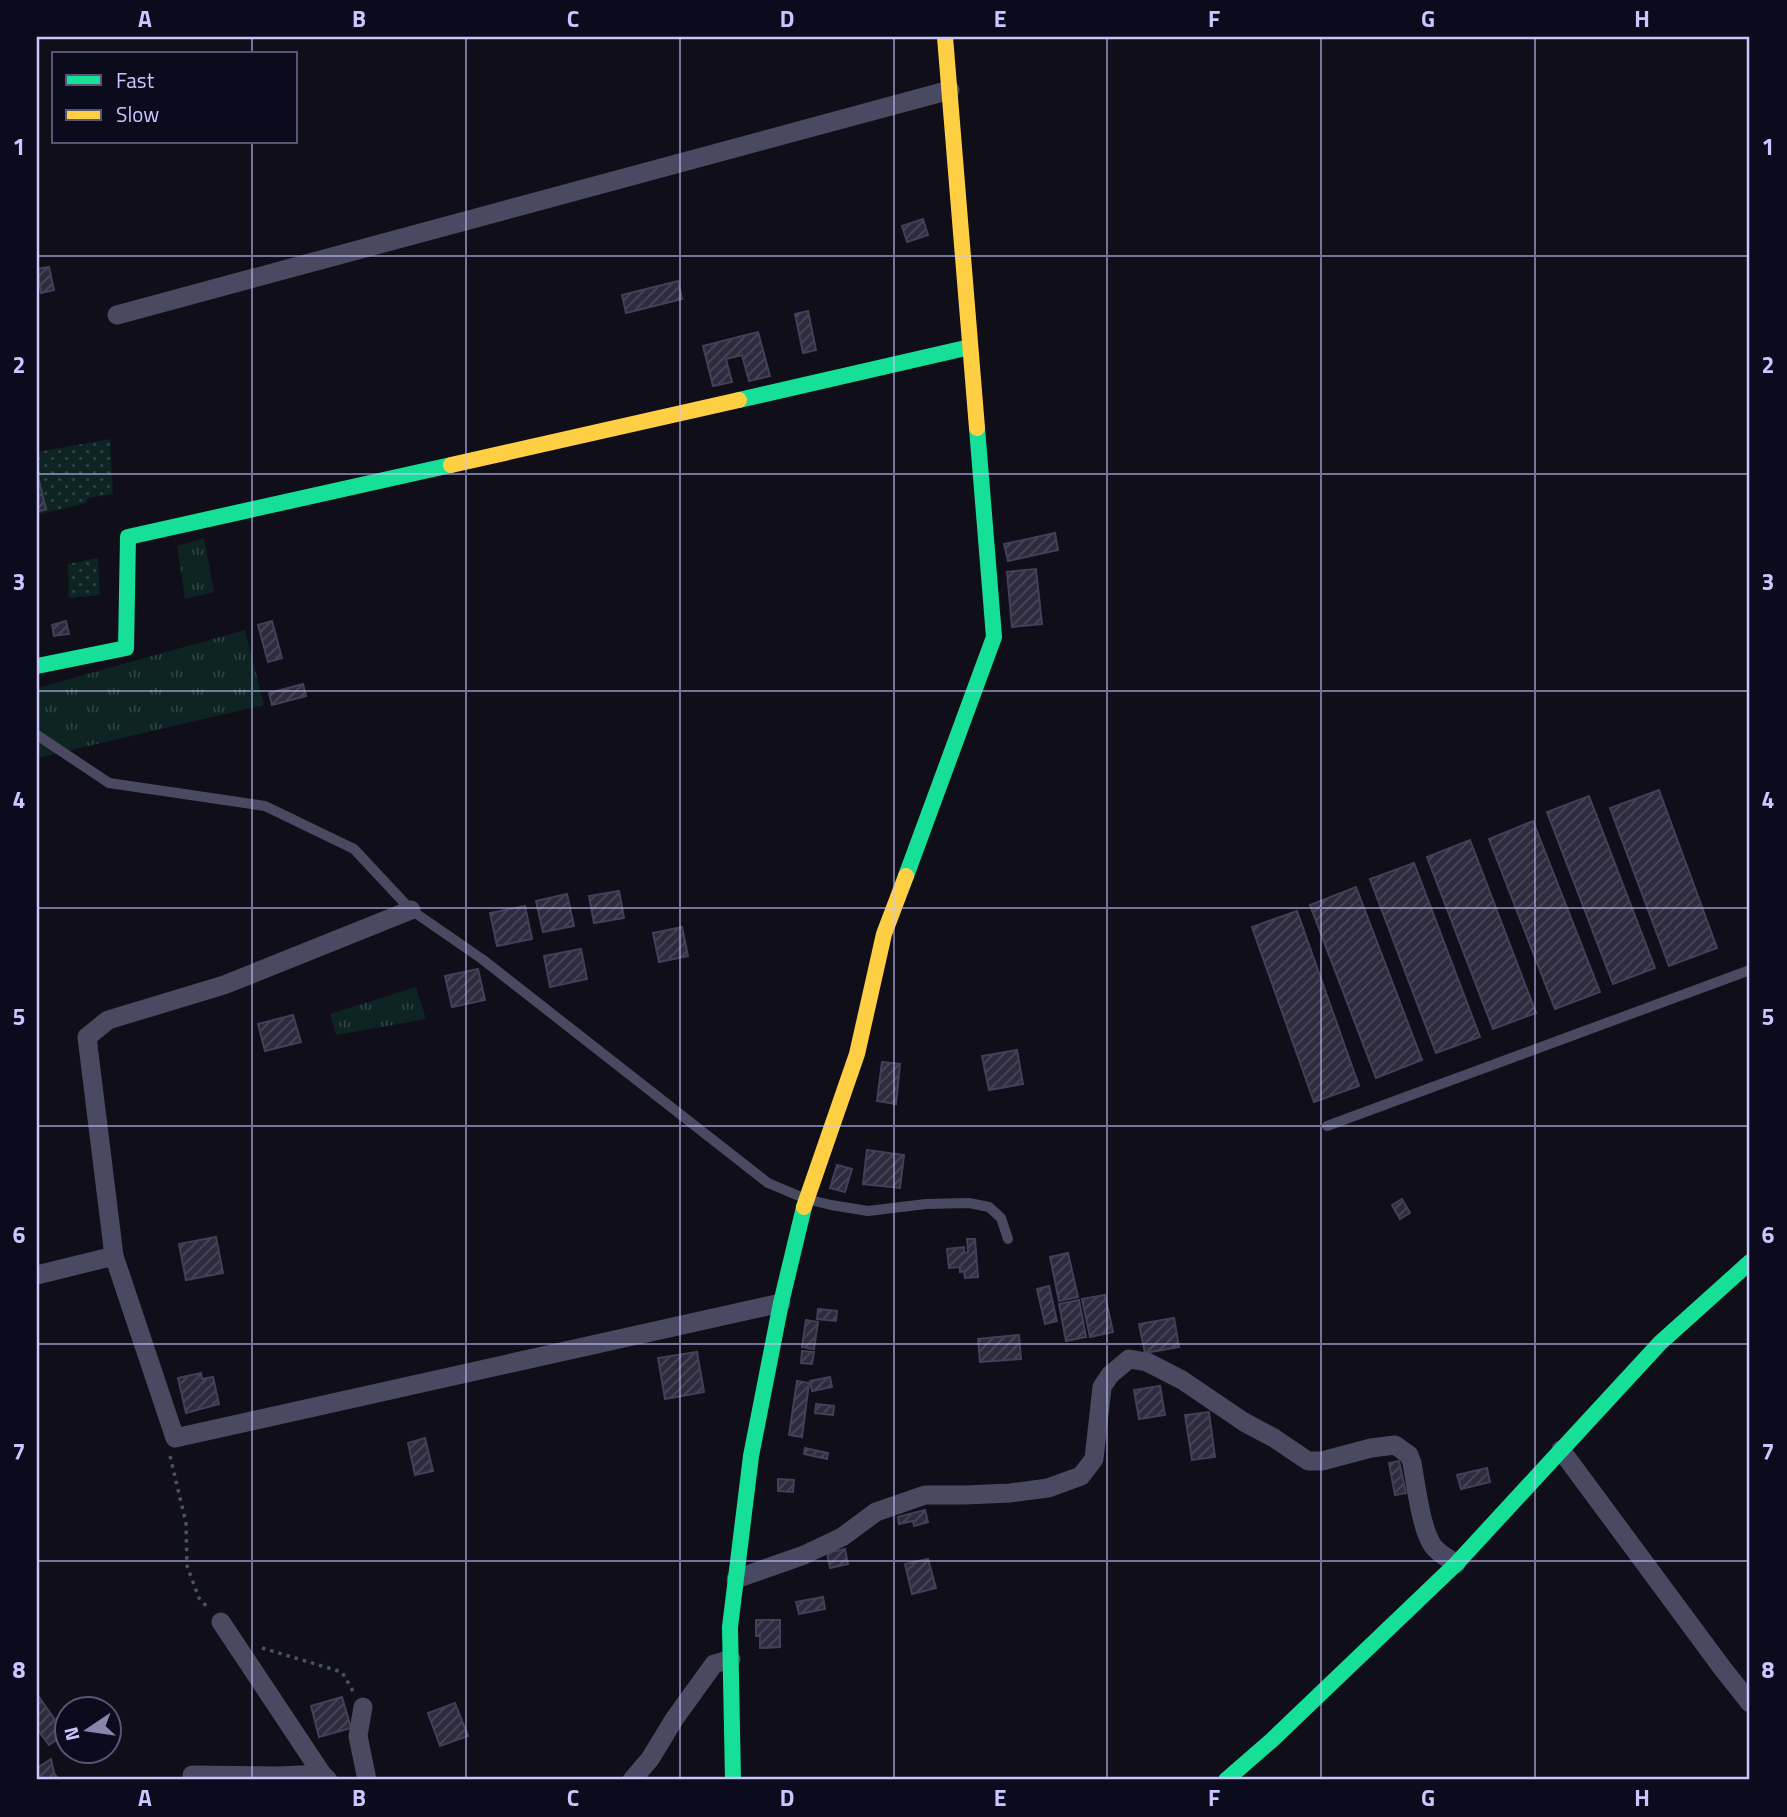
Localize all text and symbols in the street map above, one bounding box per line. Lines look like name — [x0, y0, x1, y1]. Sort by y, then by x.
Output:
text: A — [138, 1, 152, 36]
text: B — [352, 1, 366, 36]
text: C — [567, 1, 579, 36]
text: D — [780, 1, 794, 36]
text: E — [994, 1, 1006, 36]
text: F — [1208, 1, 1220, 36]
text: G — [1421, 1, 1435, 36]
text: H — [1634, 1, 1650, 36]
legend — [52, 52, 298, 144]
text: Fast — [116, 64, 155, 96]
text: Slow — [116, 98, 159, 130]
text: 1 — [13, 129, 25, 164]
text: 1 — [1762, 129, 1774, 164]
text: 2 — [13, 347, 25, 382]
text: 2 — [1762, 347, 1774, 382]
text: 3 — [13, 564, 25, 599]
text: 3 — [1762, 564, 1774, 599]
text: 4 — [13, 782, 25, 817]
text: 4 — [1762, 782, 1774, 817]
text: 5 — [13, 999, 25, 1034]
text: 5 — [1762, 999, 1774, 1034]
text: 6 — [13, 1217, 26, 1252]
text: 6 — [1762, 1217, 1775, 1252]
text: 7 — [13, 1434, 25, 1469]
text: 7 — [1762, 1434, 1774, 1469]
text: 8 — [13, 1652, 26, 1687]
text: 8 — [1762, 1652, 1775, 1687]
north arrow — [52, 1694, 122, 1764]
text: N — [55, 1724, 87, 1744]
text: A — [138, 1780, 152, 1815]
text: B — [352, 1780, 366, 1815]
text: C — [567, 1780, 579, 1815]
text: D — [780, 1780, 794, 1815]
text: E — [994, 1780, 1006, 1815]
text: F — [1208, 1780, 1220, 1815]
text: G — [1421, 1780, 1435, 1815]
text: H — [1634, 1780, 1650, 1815]

